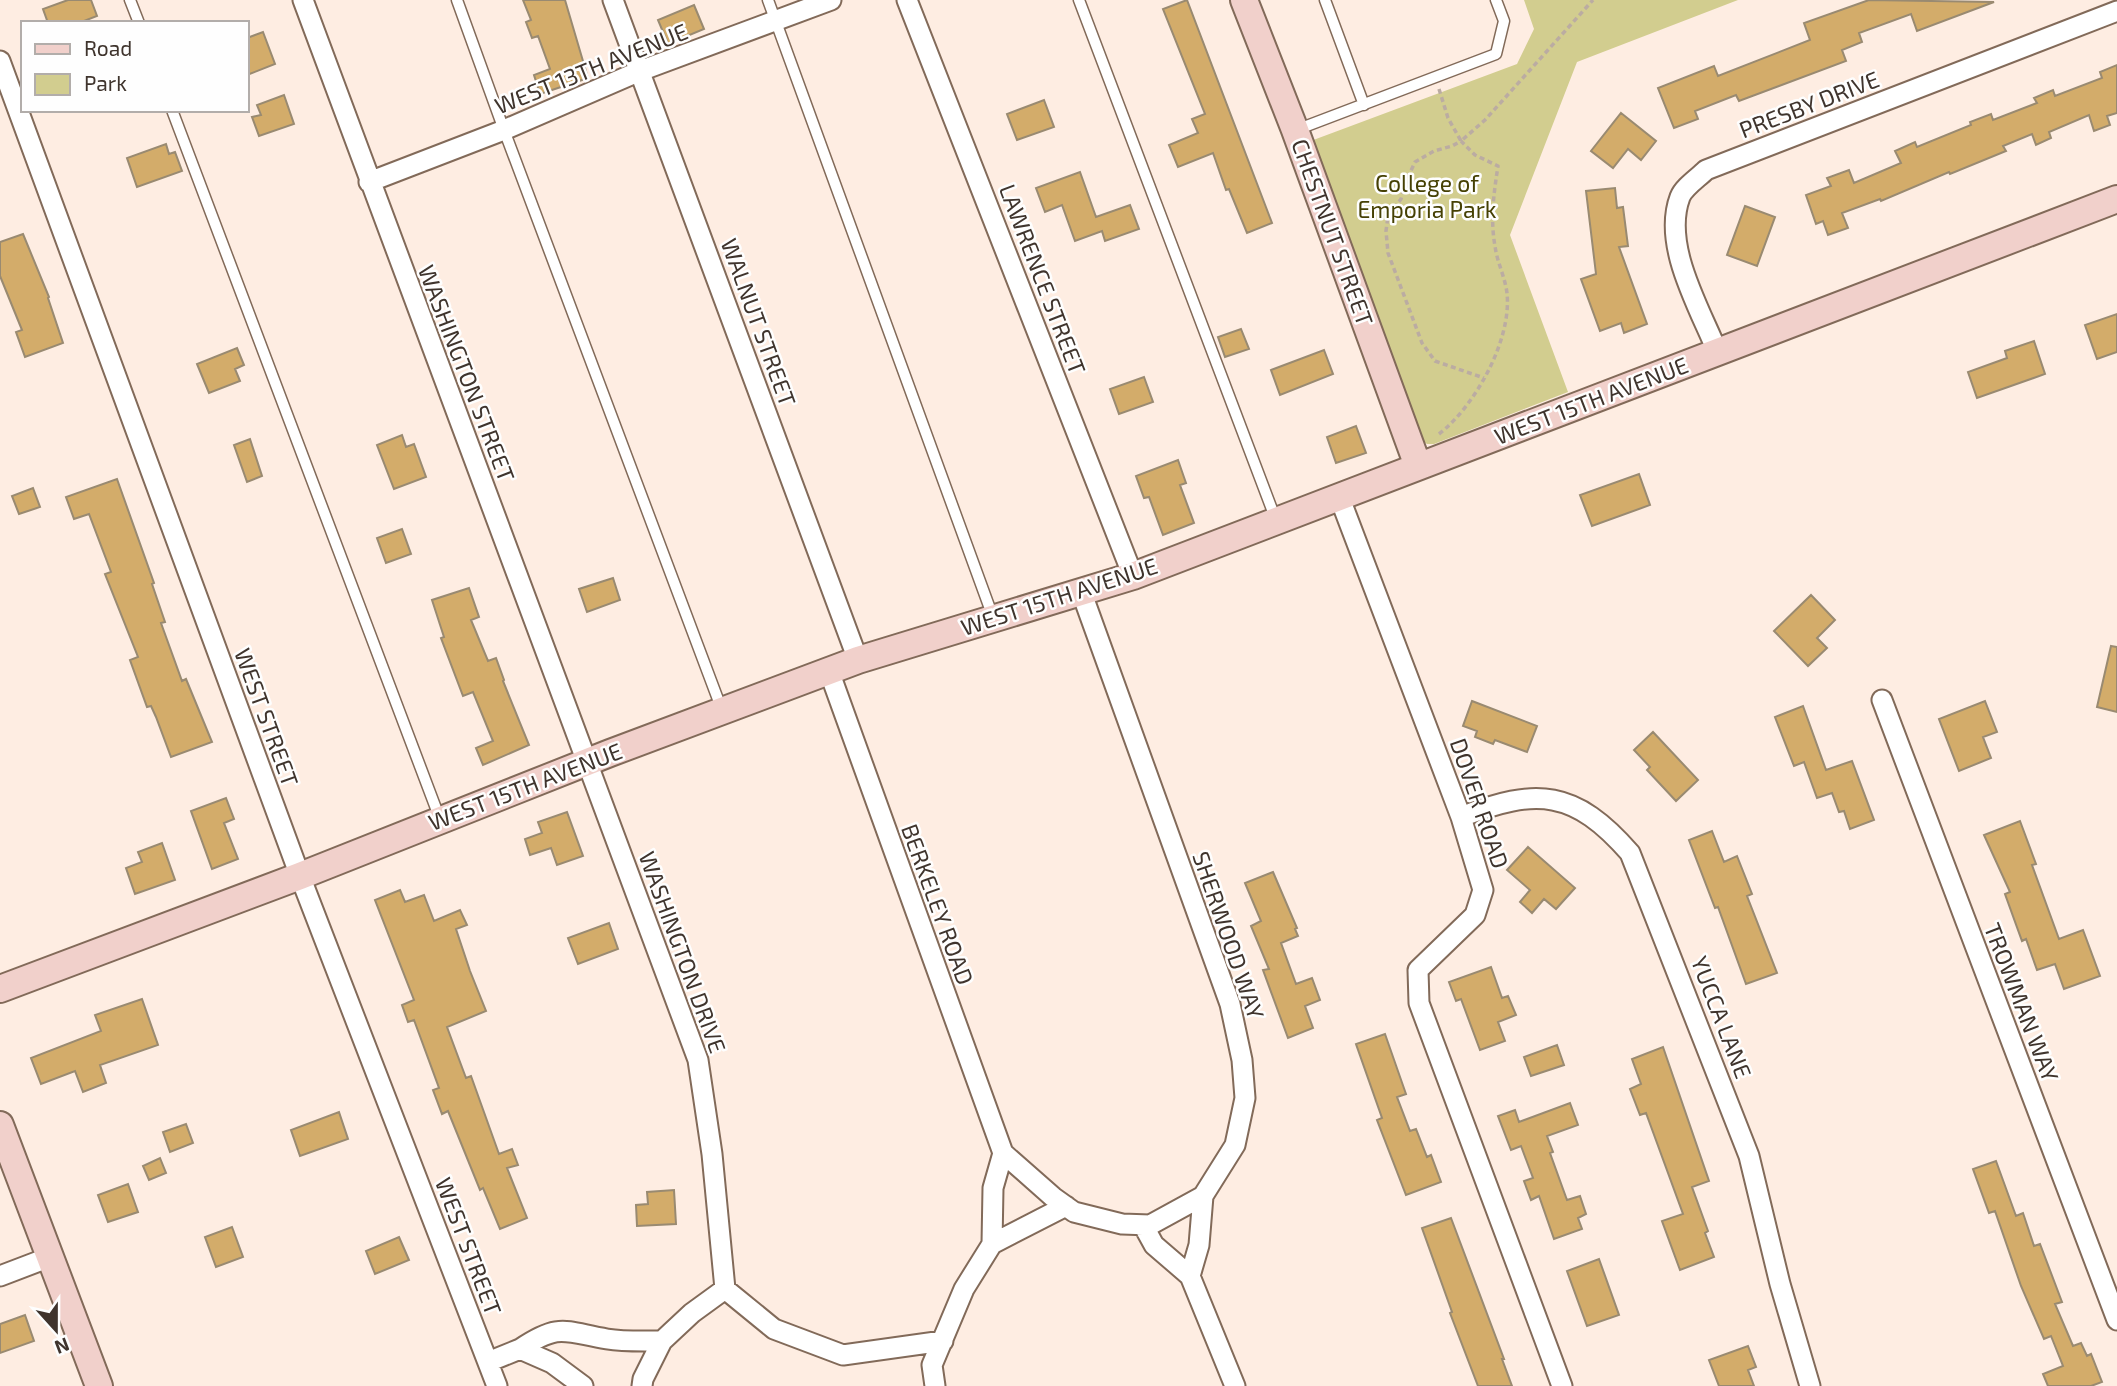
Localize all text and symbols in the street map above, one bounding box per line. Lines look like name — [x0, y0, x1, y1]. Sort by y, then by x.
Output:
street label: WEST 13TH AVENUE — [490, 17, 692, 119]
legend — [21, 21, 248, 112]
text: Road — [84, 35, 132, 60]
street label: PRESBY DRIVE — [1735, 64, 1883, 144]
text: Park — [84, 70, 127, 95]
street label: CHESTNUT STREET — [1286, 135, 1380, 329]
park label: College of Emporia Park — [1357, 169, 1497, 223]
street label: LAWRENCE STREET — [994, 180, 1092, 378]
street label: WALNUT STREET — [716, 234, 802, 410]
street label: WASHINGTON STREET — [413, 261, 521, 485]
street label: WEST 15TH AVENUE — [1490, 350, 1692, 450]
street label: WEST 15TH AVENUE — [957, 551, 1161, 641]
street label: WEST STREET — [229, 644, 305, 790]
street label: DOVER ROAD — [1445, 734, 1515, 872]
street label: WEST 15TH AVENUE — [424, 736, 626, 836]
street label: BERKELEY ROAD — [896, 820, 980, 988]
street label: WASHINGTON DRIVE — [633, 847, 733, 1057]
street label: SHERWOOD WAY — [1187, 847, 1271, 1023]
street label: TROWMAN WAY — [1979, 919, 2065, 1085]
street label: YUCCA LANE — [1686, 952, 1758, 1082]
street label: WEST STREET — [430, 1173, 508, 1319]
north arrow — [21, 1295, 91, 1365]
text: N — [52, 1333, 73, 1360]

